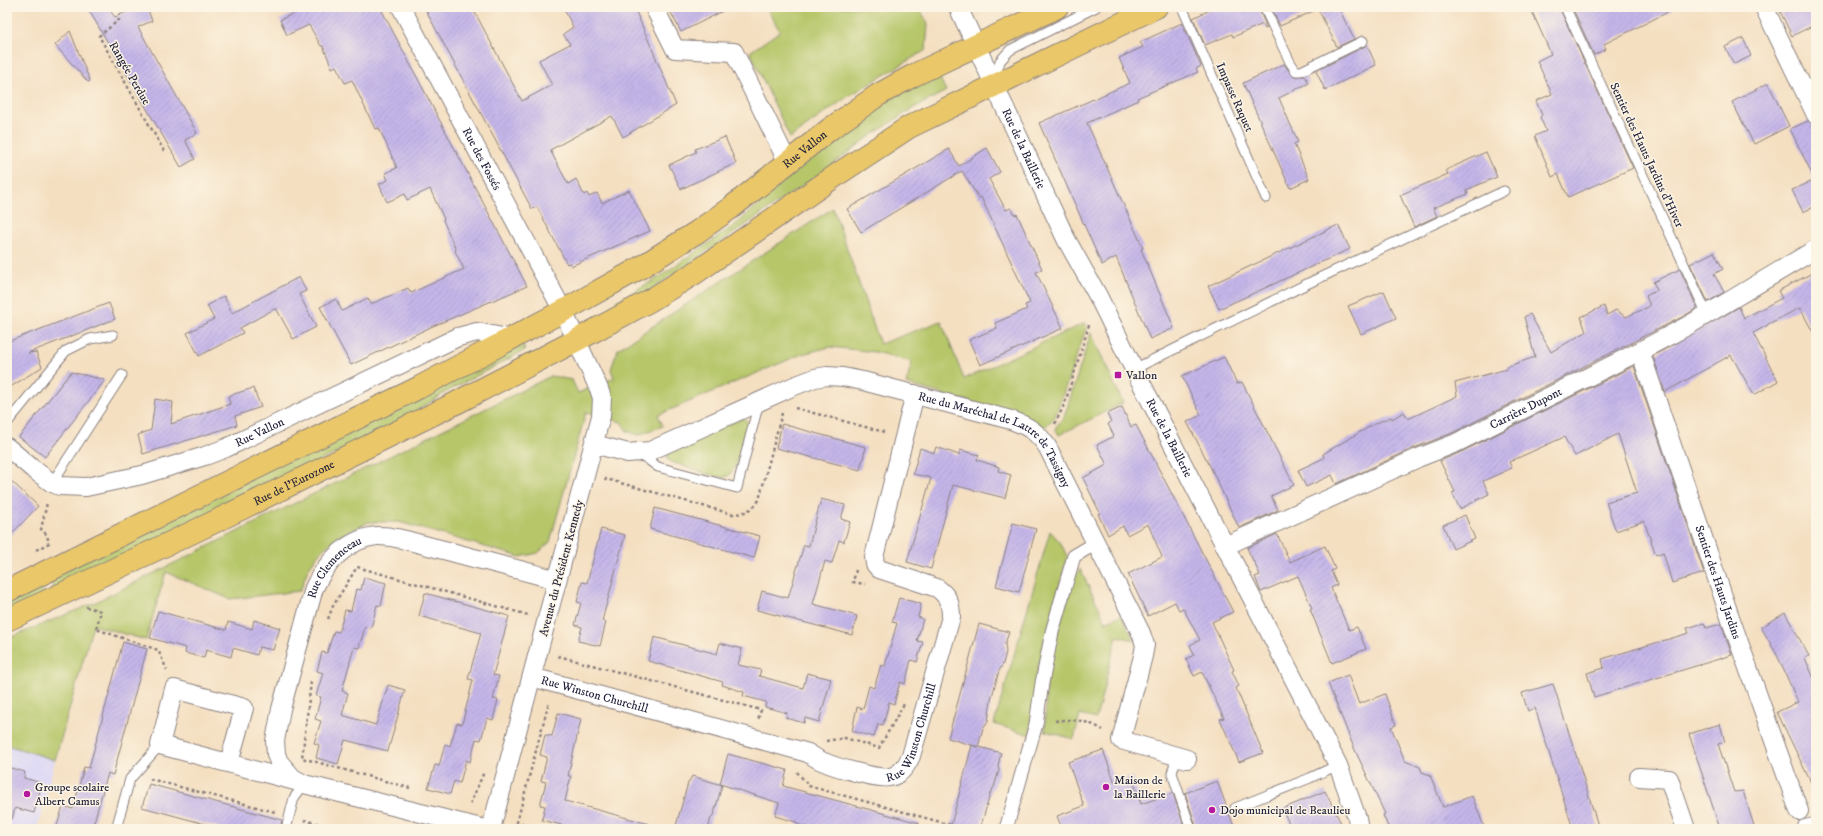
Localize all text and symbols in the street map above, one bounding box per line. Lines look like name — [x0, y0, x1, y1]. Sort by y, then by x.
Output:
street label: Rangée Perdue — [105, 39, 154, 108]
street label: Impasse Raquet — [1213, 60, 1257, 134]
street label: Sentier des Hauts Jardins d'Hiver — [1606, 80, 1687, 231]
street label: Rue de la Baillerie — [998, 106, 1048, 191]
street label: Rue des Fossés — [459, 125, 504, 193]
street label: Rue Vallon — [780, 127, 831, 172]
place label: Vallon — [1125, 368, 1158, 383]
marker: Vallon — [1113, 370, 1123, 380]
street label: Carrière Dupont — [1487, 384, 1565, 433]
street label: Rue du Maréchal de Lattre de Tassigny — [916, 389, 1074, 491]
street label: Rue de la Baillerie — [1142, 396, 1195, 480]
street label: Rue Vallon — [233, 414, 287, 451]
street label: Rue de l'Eurozone — [251, 457, 337, 509]
street label: Avenue du Président Kennedy — [536, 498, 587, 638]
street label: Sentier des Hauts Jardins — [1692, 524, 1744, 641]
street label: Rue Clemenceau — [305, 533, 364, 600]
street label: Rue Winston Churchill — [539, 673, 650, 717]
street label: Rue Winston Churchill — [884, 681, 940, 786]
place label: Maison de la Baillerie — [1114, 773, 1166, 802]
place label: Groupe scolaire Albert Camus — [35, 780, 109, 809]
marker: Maison de la Baillerie — [1101, 782, 1111, 792]
marker: Groupe scolaire Albert Camus — [22, 789, 32, 799]
place label: Dojo municipal de Beaulieu — [1220, 803, 1350, 818]
marker: Dojo municipal de Beaulieu — [1207, 805, 1217, 815]

